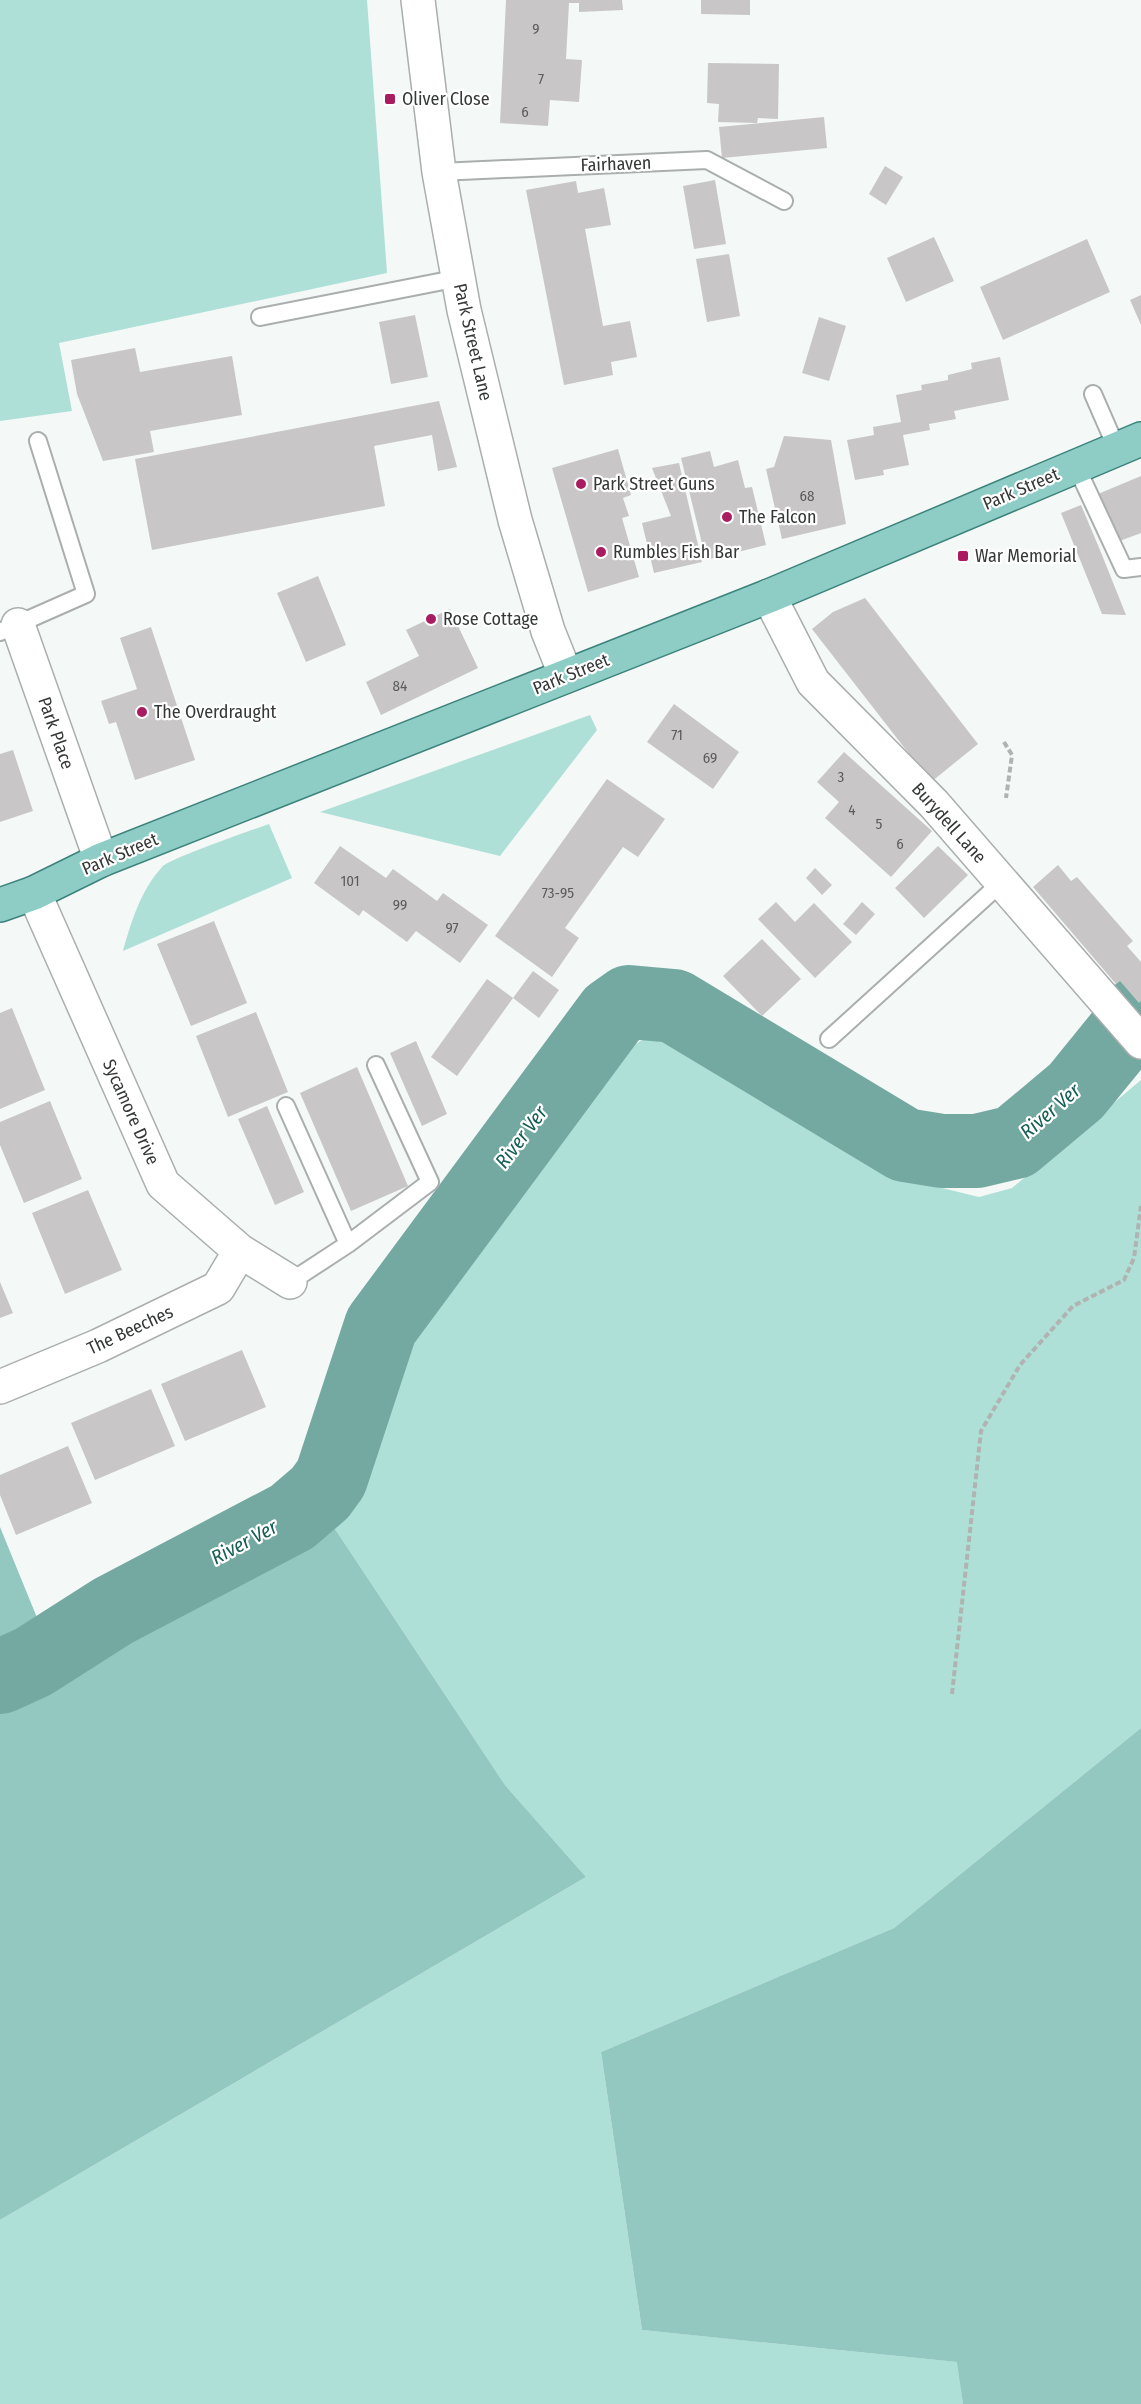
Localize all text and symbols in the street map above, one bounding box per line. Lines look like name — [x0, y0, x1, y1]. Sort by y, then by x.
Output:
house number: 9 — [532, 20, 540, 38]
house number: 7 — [538, 70, 544, 88]
place label: Oliver Close — [402, 88, 490, 110]
marker: Oliver Close — [383, 92, 397, 106]
house number: 6 — [521, 103, 529, 121]
street label: Fairhaven — [580, 152, 652, 176]
street label: Park Street Lane — [449, 281, 497, 403]
street label: Park Street — [980, 463, 1062, 515]
place label: Park Street Guns — [593, 473, 715, 495]
marker: Park Street Guns — [574, 477, 588, 491]
house number: 68 — [800, 487, 814, 505]
place label: The Falcon — [739, 506, 816, 528]
marker: The Falcon — [720, 510, 734, 524]
place label: Rumbles Fish Bar — [613, 541, 740, 563]
marker: Rumbles Fish Bar — [594, 545, 608, 559]
place label: War Memorial — [975, 545, 1077, 567]
marker: War Memorial — [956, 549, 970, 563]
place label: Rose Cottage — [443, 608, 539, 630]
marker: Rose Cottage — [424, 612, 438, 626]
street label: Park Street — [530, 649, 613, 699]
house number: 84 — [393, 677, 407, 695]
street label: Park Place — [33, 694, 79, 772]
place label: The Overdraught — [154, 701, 276, 723]
marker: The Overdraught — [135, 705, 149, 719]
house number: 71 — [671, 726, 683, 744]
house number: 69 — [703, 749, 717, 767]
house number: 3 — [838, 768, 845, 786]
street label: Burydell Lane — [907, 778, 991, 868]
house number: 4 — [848, 801, 856, 819]
house number: 5 — [876, 815, 883, 833]
street label: Park Street — [79, 828, 161, 880]
house number: 6 — [896, 835, 904, 853]
house number: 101 — [340, 872, 360, 890]
house number: 73-95 — [542, 884, 574, 902]
house number: 99 — [393, 896, 407, 914]
house number: 97 — [445, 919, 459, 937]
street label: Sycamore Drive — [98, 1056, 164, 1168]
water label: River Ver — [1015, 1078, 1086, 1144]
water label: River Ver — [490, 1100, 553, 1173]
street label: The Beeches — [84, 1300, 177, 1359]
water label: River Ver — [207, 1514, 282, 1569]

